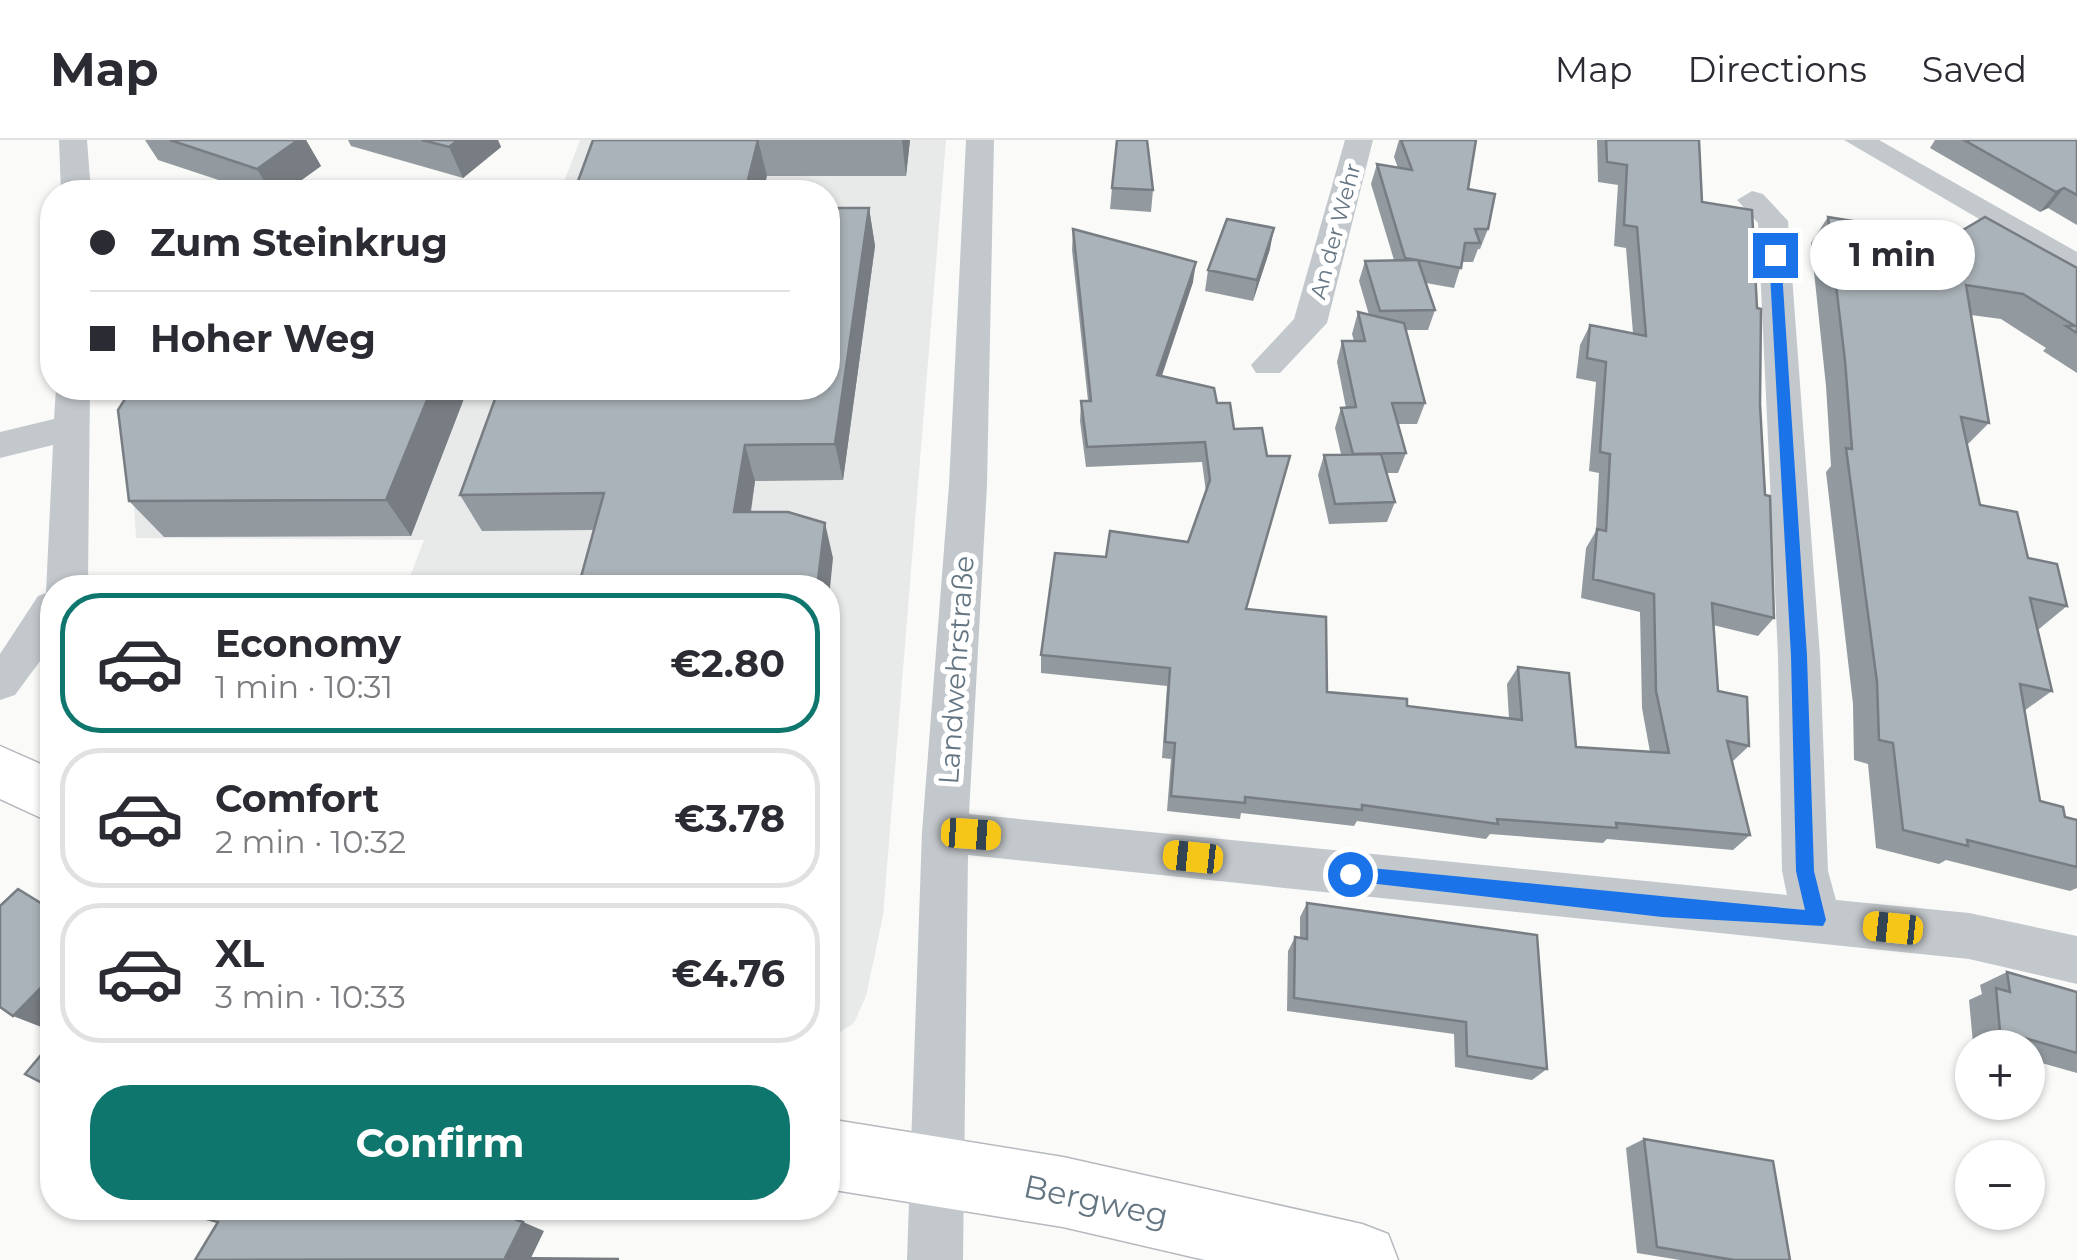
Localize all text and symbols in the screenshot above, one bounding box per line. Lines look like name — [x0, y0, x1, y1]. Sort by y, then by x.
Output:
text: Map — [50, 40, 159, 98]
text: Map — [1555, 48, 1633, 91]
text: Directions — [1688, 48, 1867, 91]
text: Saved — [1922, 48, 2027, 91]
street label: An der Wehr — [1304, 160, 1367, 302]
text: Zum Steinkrug — [150, 219, 448, 266]
callout: 1 min — [1810, 220, 1975, 290]
route end — [1753, 233, 1798, 278]
text: 1 min — [1849, 235, 1936, 274]
text: Hoher Weg — [150, 315, 376, 362]
street label: Landwehrstraße — [931, 554, 981, 786]
icon: car — [95, 618, 185, 708]
text: Economy — [215, 620, 401, 667]
text: €2.80 — [670, 640, 785, 687]
text: 1 min · 10:31 — [215, 667, 393, 706]
icon: car — [95, 773, 185, 863]
text: Comfort — [215, 775, 379, 822]
text: €3.78 — [674, 795, 785, 842]
car — [940, 817, 1002, 851]
text: 2 min · 10:32 — [215, 822, 406, 861]
car — [1162, 839, 1224, 875]
route start — [1328, 852, 1373, 897]
car — [1862, 910, 1924, 946]
icon: car — [95, 928, 185, 1018]
text: XL — [215, 930, 264, 977]
text: €4.76 — [671, 950, 785, 997]
text: 3 min · 10:33 — [215, 977, 406, 1016]
map controls — [1955, 1030, 2045, 1230]
button: + — [1955, 1030, 2045, 1120]
button: Confirm — [90, 1085, 790, 1200]
button: − — [1955, 1140, 2045, 1230]
street label: Bergweg — [1020, 1166, 1172, 1235]

